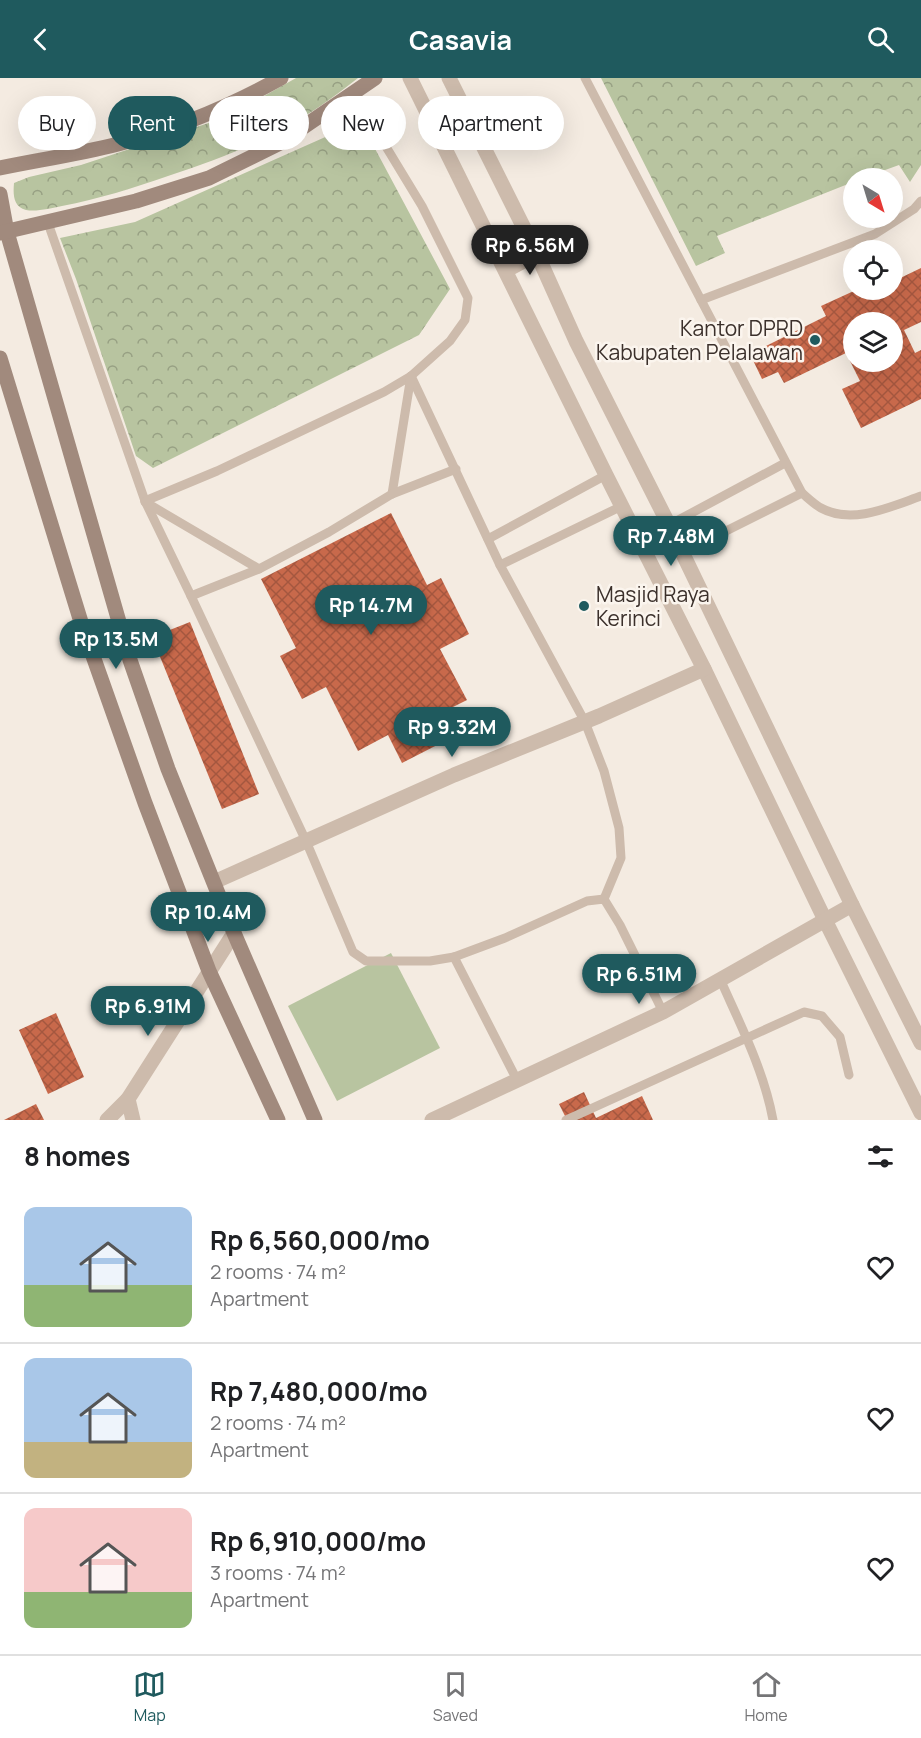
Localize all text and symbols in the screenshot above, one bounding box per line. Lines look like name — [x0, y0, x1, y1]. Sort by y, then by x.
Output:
text: Casavia — [409, 21, 512, 58]
icon: back — [24, 23, 57, 56]
icon: search — [864, 23, 897, 56]
chip: Buy — [18, 96, 96, 150]
chip: Rent — [108, 96, 197, 150]
chip: Filters — [209, 96, 309, 150]
chip: New — [321, 96, 406, 150]
chip: Apartment — [418, 96, 564, 150]
north arrow — [843, 168, 903, 228]
map controls — [843, 168, 903, 372]
pin: Rp 6.56M — [468, 225, 592, 276]
text: Rp 6.56M — [485, 231, 575, 258]
button: locate — [843, 240, 903, 300]
button: layers — [843, 312, 903, 372]
place label: Kantor DPRD Kabupaten Pelalawan — [596, 314, 803, 366]
marker: Kantor DPRD Kabupaten Pelalawan — [808, 333, 822, 347]
pin: Rp 7.48M — [609, 516, 733, 567]
text: Rp 7.48M — [627, 522, 715, 549]
place label: Masjid Raya Kerinci — [596, 580, 710, 632]
pin: Rp 14.7M — [309, 585, 433, 636]
text: Rp 14.7M — [329, 591, 413, 618]
marker: Masjid Raya Kerinci — [577, 599, 591, 613]
pin: Rp 13.5M — [54, 619, 178, 670]
text: Rp 13.5M — [74, 625, 158, 652]
pin: Rp 9.32M — [390, 707, 514, 758]
text: Rp 9.32M — [408, 713, 496, 740]
pin: Rp 10.4M — [146, 892, 270, 943]
text: Rp 10.4M — [165, 898, 251, 925]
pin: Rp 6.51M — [577, 954, 701, 1005]
text: Rp 6.51M — [596, 960, 682, 987]
pin: Rp 6.91M — [86, 986, 210, 1037]
text: Rp 6.91M — [105, 992, 191, 1019]
text: 8 homes — [24, 1138, 130, 1174]
icon: filters — [864, 1140, 897, 1173]
text: Rp 6,560,000/mo — [210, 1222, 430, 1258]
icon: home — [72, 1231, 144, 1303]
icon: heart — [864, 1251, 897, 1284]
text: 2 rooms · 74 m² — [210, 1258, 346, 1285]
text: Apartment — [210, 1285, 309, 1312]
text: Rp 7,480,000/mo — [210, 1373, 427, 1409]
icon: home — [72, 1382, 144, 1454]
icon: heart — [864, 1402, 897, 1435]
text: 2 rooms · 74 m² — [210, 1409, 346, 1436]
text: Apartment — [210, 1436, 309, 1463]
text: Rp 6,910,000/mo — [210, 1523, 426, 1559]
icon: home — [72, 1532, 144, 1604]
icon: heart — [864, 1552, 897, 1585]
text: 3 rooms · 74 m² — [210, 1559, 346, 1586]
text: Apartment — [210, 1586, 309, 1613]
tab: Map — [133, 1668, 166, 1726]
tab: Saved — [433, 1668, 478, 1726]
tab: Home — [744, 1668, 788, 1726]

